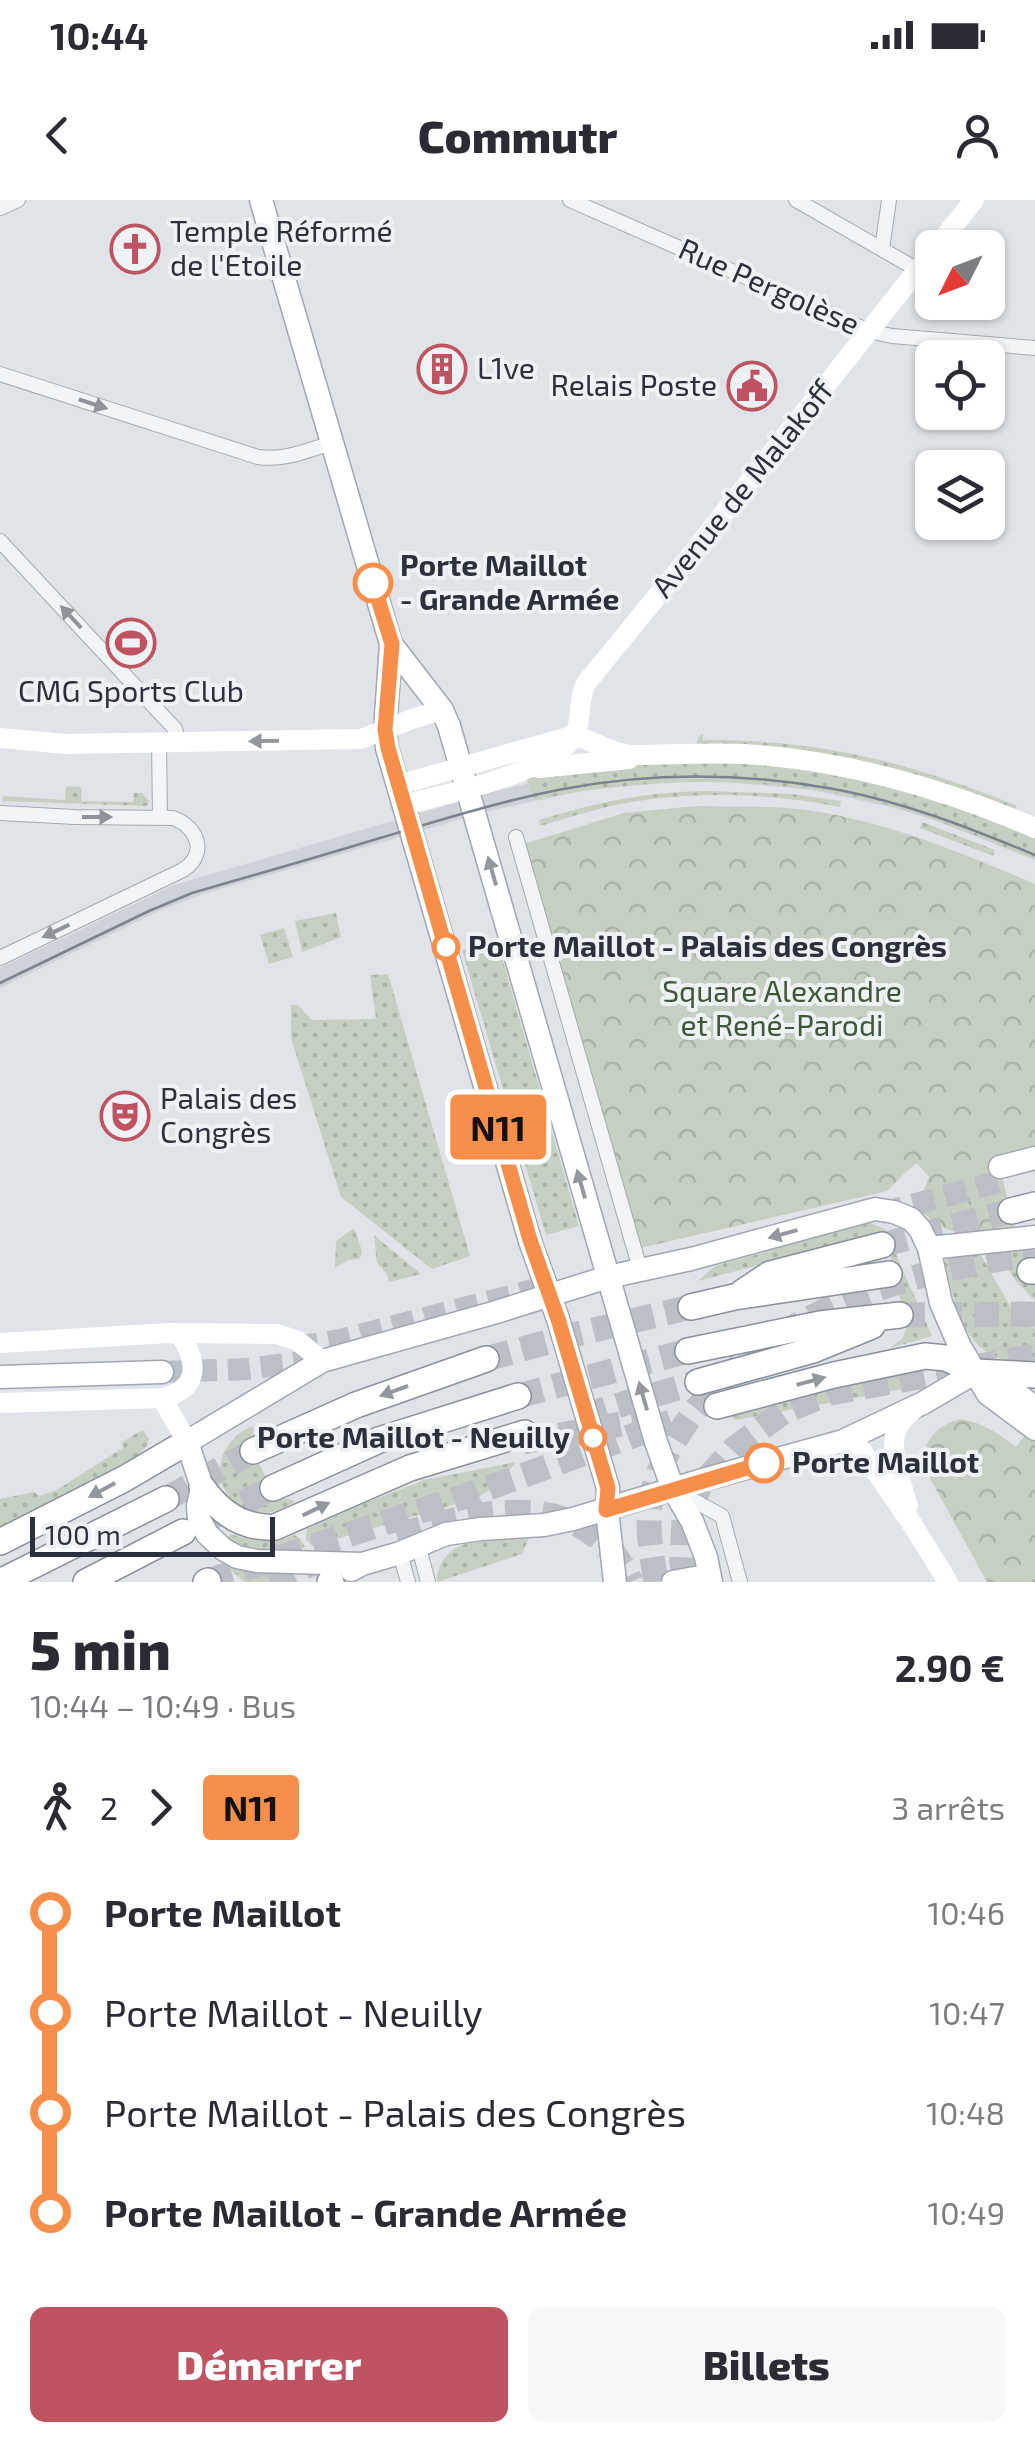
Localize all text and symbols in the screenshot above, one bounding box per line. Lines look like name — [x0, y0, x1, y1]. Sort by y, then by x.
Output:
text: 10:44 — [50, 12, 149, 58]
icon: back — [30, 108, 85, 163]
text: Commutr — [418, 108, 617, 162]
icon: person — [950, 108, 1005, 163]
place label: Temple Réformé de l'Etoile — [170, 212, 393, 282]
church icon: Temple Réformé de l'Etoile — [109, 223, 161, 275]
street label: Rue Pergolèse — [674, 229, 866, 341]
north arrow — [915, 230, 1005, 320]
map controls — [915, 230, 1005, 540]
button: locate — [915, 340, 1005, 430]
building icon: L1ve — [416, 343, 468, 395]
place label: L1ve — [477, 349, 535, 385]
public building icon: Relais Poste — [726, 360, 778, 412]
place label: Relais Poste — [550, 366, 717, 402]
street label: Avenue de Malakoff — [643, 372, 840, 603]
one-way arrow — [78, 397, 108, 412]
button: layers — [915, 450, 1005, 540]
place label: Porte Maillot - Grande Armée — [400, 546, 619, 616]
marker: Porte Maillot - Grande Armée — [354, 564, 392, 602]
one-way arrow — [60, 605, 83, 629]
sports icon: CMG Sports Club — [105, 617, 157, 669]
place label: CMG Sports Club — [18, 672, 244, 708]
one-way arrow — [247, 733, 279, 749]
one-way arrow — [82, 809, 114, 825]
one-way arrow — [484, 855, 499, 886]
one-way arrow — [41, 922, 70, 939]
place label: Porte Maillot - Palais des Congrès — [468, 927, 947, 963]
marker: Porte Maillot - Palais des Congrès — [433, 934, 459, 960]
park label: Square Alexandre et René-Parodi — [662, 972, 902, 1042]
place label: Palais des Congrès — [160, 1079, 297, 1149]
theatre icon: Palais des Congrès — [99, 1090, 151, 1142]
line badge: N11 — [440, 1094, 556, 1160]
text: N11 — [470, 1106, 526, 1148]
one-way arrow — [573, 1168, 589, 1199]
one-way arrow — [767, 1227, 798, 1242]
one-way arrow — [796, 1372, 827, 1388]
one-way arrow — [635, 1380, 650, 1411]
one-way arrow — [378, 1384, 408, 1399]
place label: Porte Maillot - Neuilly — [257, 1418, 570, 1455]
marker: Porte Maillot - Neuilly — [580, 1425, 606, 1451]
place label: Porte Maillot — [792, 1443, 979, 1479]
marker: Porte Maillot — [745, 1444, 783, 1482]
one-way arrow — [88, 1482, 117, 1499]
one-way arrow — [302, 1501, 331, 1518]
scale bar — [30, 1512, 275, 1556]
text: 100 m — [45, 1517, 121, 1551]
text: 5 min — [30, 1615, 171, 1681]
text: 2.90 € — [895, 1644, 1005, 1690]
text: 10:44 – 10:49 · Bus — [30, 1686, 296, 1724]
icon: walk — [30, 1780, 85, 1835]
icon: forward — [133, 1780, 188, 1835]
text: N11 — [223, 1786, 279, 1828]
text: 2 — [100, 1788, 118, 1826]
text: 3 arrêts — [892, 1788, 1005, 1826]
text: Porte Maillot — [104, 1889, 341, 1935]
text: 10:46 — [927, 1893, 1005, 1931]
text: Porte Maillot - Neuilly — [104, 1989, 483, 2035]
text: 10:47 — [929, 1993, 1005, 2031]
text: Porte Maillot - Palais des Congrès — [104, 2089, 686, 2135]
text: 10:48 — [926, 2093, 1005, 2131]
text: Porte Maillot - Grande Armée — [104, 2189, 627, 2235]
text: 10:49 — [927, 2193, 1005, 2231]
button: Démarrer — [30, 2307, 508, 2422]
button: Billets — [528, 2307, 1005, 2422]

